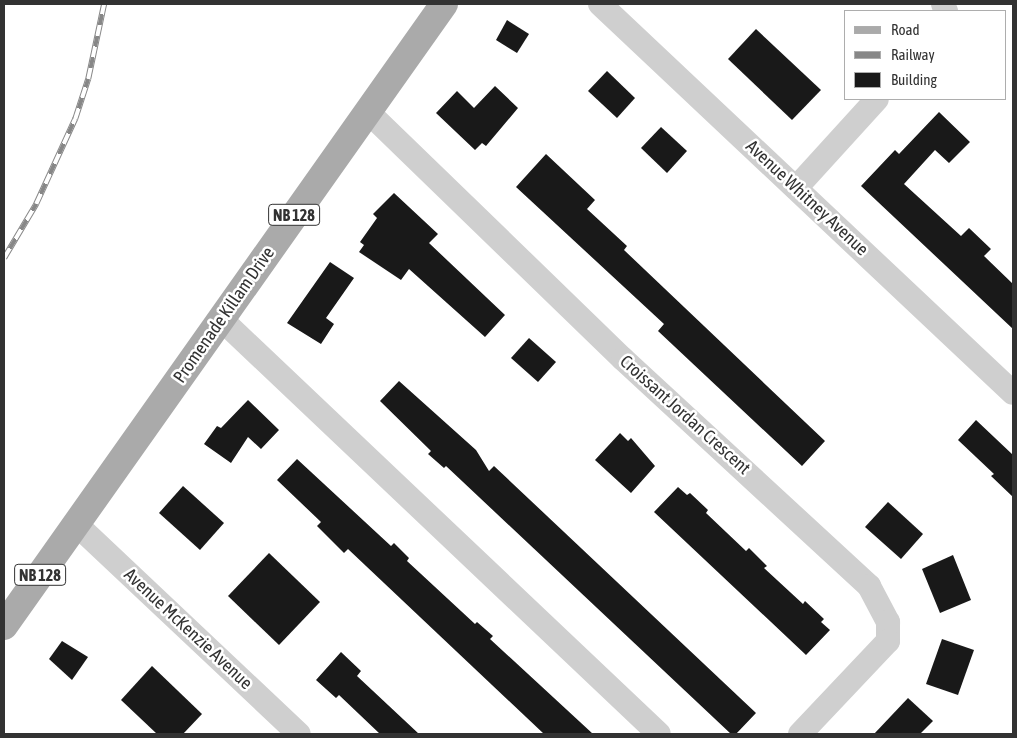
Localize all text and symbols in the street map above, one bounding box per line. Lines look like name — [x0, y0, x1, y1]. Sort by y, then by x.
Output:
legend — [844, 10, 1007, 100]
text: Road — [891, 21, 920, 38]
text: Railway — [891, 46, 935, 63]
text: Building — [891, 71, 937, 88]
street label: Avenue Whitney Avenue — [741, 136, 873, 260]
road number: NB 128 — [268, 202, 320, 228]
street label: Promenade Killam Drive — [169, 243, 279, 387]
street label: Croissant Jordan Crescent — [615, 351, 755, 479]
road number: NB 128 — [14, 562, 66, 588]
street label: Avenue McKenzie Avenue — [119, 564, 257, 694]

